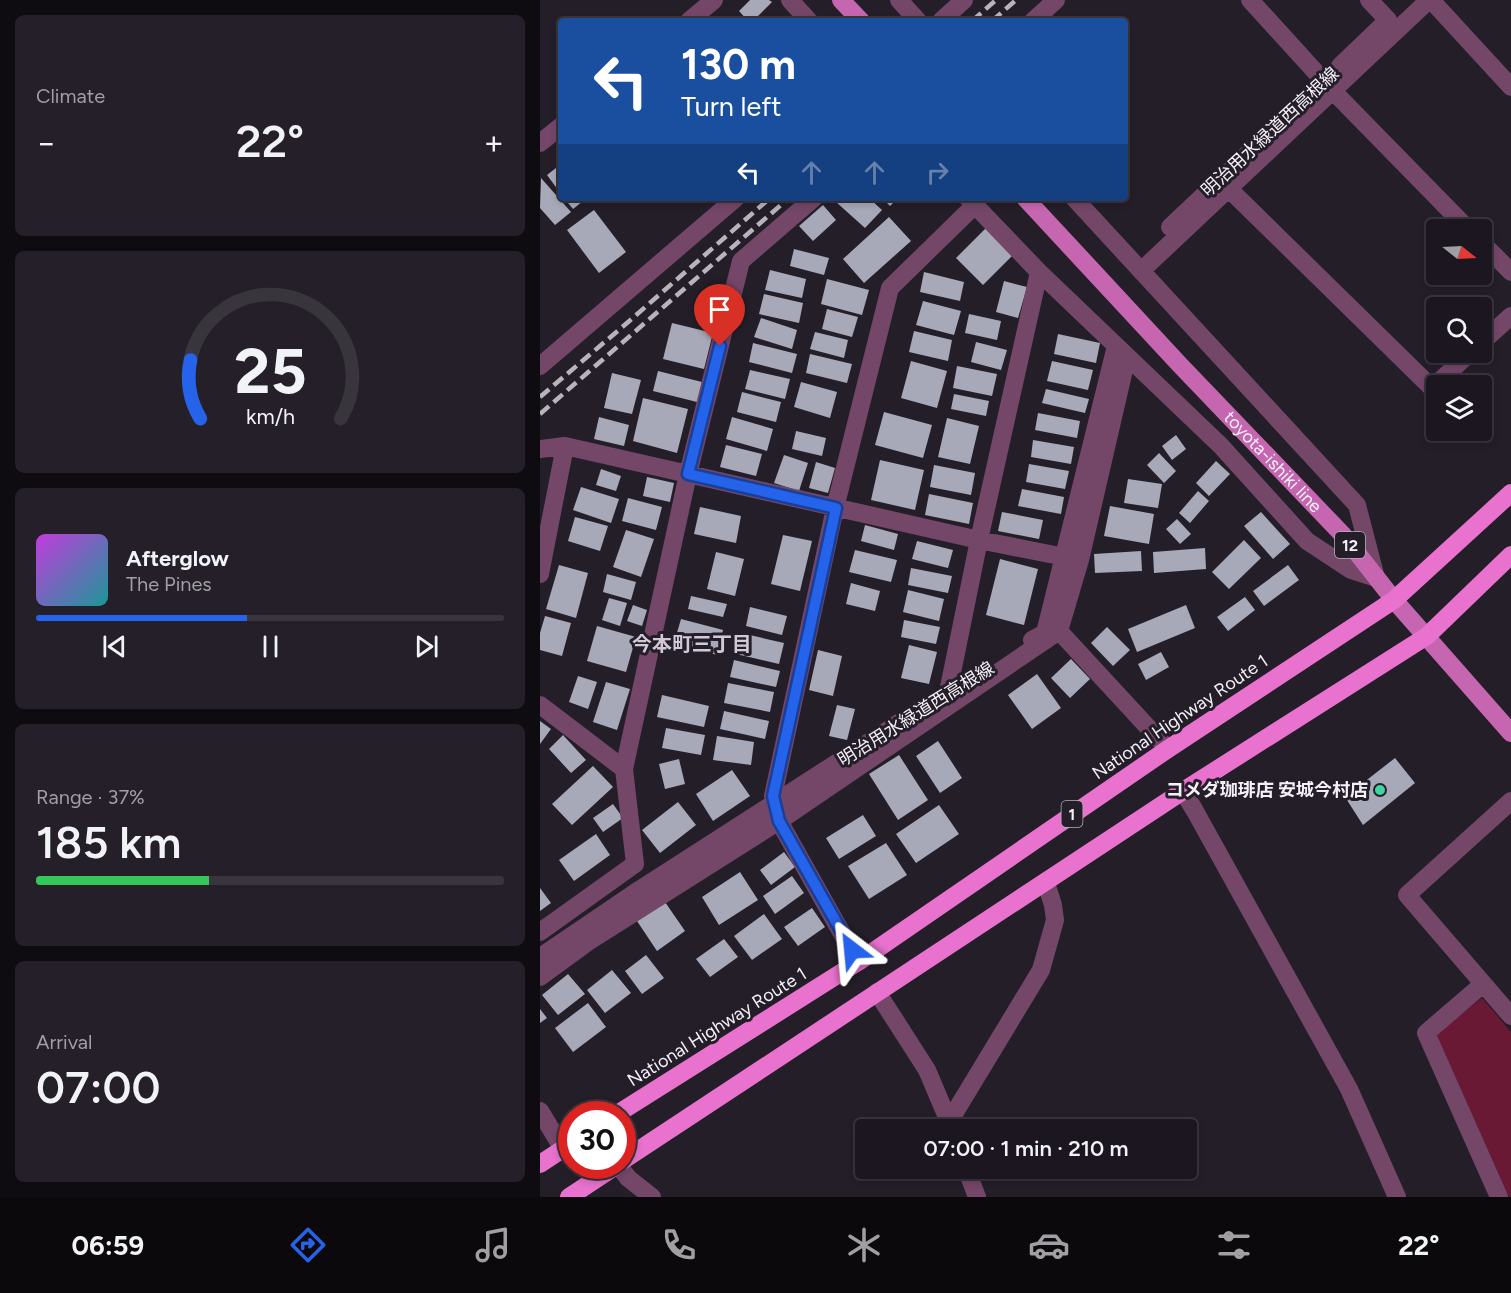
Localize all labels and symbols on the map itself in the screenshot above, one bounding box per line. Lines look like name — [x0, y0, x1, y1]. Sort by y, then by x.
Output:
street label: 明治用水緑道西高根線 — [1197, 63, 1343, 201]
north arrow — [1426, 219, 1492, 285]
pin — [694, 284, 745, 346]
street label: toyota-ishiki line — [1219, 406, 1327, 517]
road number: 12 — [1335, 532, 1365, 558]
district label: 今本町三丁目 — [632, 632, 752, 656]
street label: National Highway Route 1 — [1088, 650, 1272, 784]
street label: 明治用水緑道西高根線 — [834, 657, 998, 771]
place label: コメダ珈琲店 安城今村店 — [1166, 779, 1368, 801]
marker: コメダ珈琲店 安城今村店 — [1373, 783, 1387, 797]
road number: 1 — [1062, 801, 1082, 827]
position arrow — [820, 918, 884, 982]
street label: National Highway Route 1 — [623, 963, 811, 1091]
speed limit sign: 30 — [558, 1101, 636, 1179]

